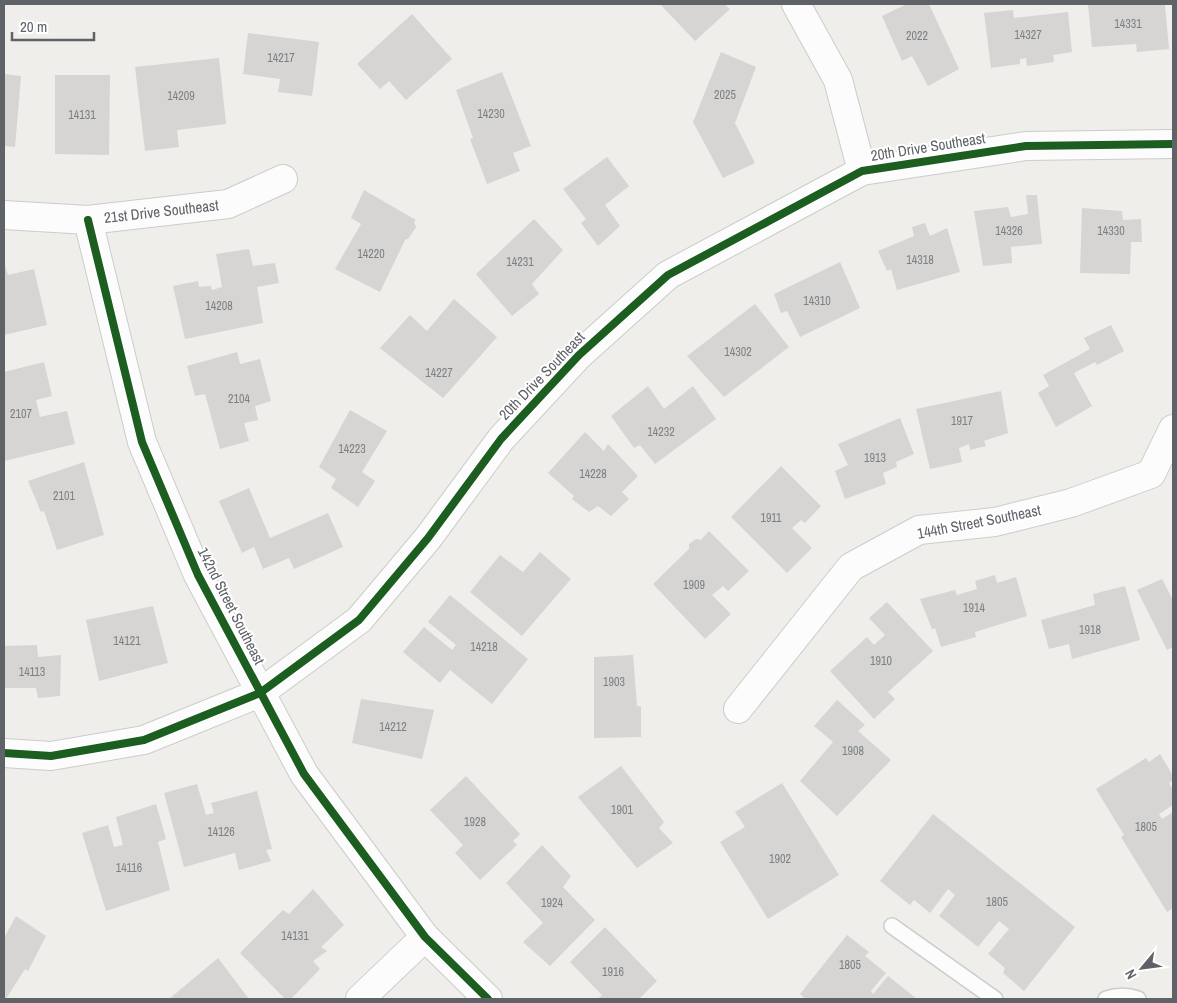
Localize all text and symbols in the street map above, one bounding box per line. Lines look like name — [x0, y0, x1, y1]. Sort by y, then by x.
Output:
scale bar — [12, 10, 95, 42]
text: 20 m — [20, 16, 47, 37]
house number: 14331 — [1114, 16, 1142, 32]
house number: 14327 — [1014, 27, 1042, 43]
house number: 2022 — [906, 28, 928, 44]
house number: 14217 — [267, 50, 295, 66]
house number: 2025 — [714, 87, 736, 103]
house number: 14209 — [167, 88, 195, 104]
house number: 14230 — [477, 106, 505, 122]
house number: 14131 — [68, 107, 96, 123]
street label: 20th Drive Southeast — [869, 127, 987, 166]
street label: 21st Drive Southeast — [103, 194, 220, 228]
house number: 14326 — [995, 223, 1023, 239]
house number: 14330 — [1097, 223, 1125, 239]
house number: 14220 — [357, 246, 385, 262]
house number: 14318 — [906, 252, 934, 268]
house number: 14231 — [506, 254, 534, 270]
house number: 14310 — [803, 293, 831, 309]
house number: 14208 — [205, 298, 233, 314]
street label: 20th Drive Southeast — [494, 326, 590, 425]
house number: 14302 — [724, 344, 752, 360]
house number: 14227 — [425, 365, 453, 381]
house number: 2104 — [228, 391, 250, 407]
house number: 2107 — [10, 406, 32, 422]
house number: 1917 — [951, 413, 973, 429]
house number: 14232 — [647, 424, 675, 440]
house number: 14223 — [338, 441, 366, 457]
house number: 1913 — [864, 450, 886, 466]
house number: 14228 — [579, 466, 607, 482]
house number: 2101 — [53, 488, 75, 504]
street label: 144th Street Southeast — [915, 499, 1043, 544]
house number: 1911 — [760, 510, 782, 526]
street label: 142nd Street Southeast — [193, 543, 270, 669]
house number: 1909 — [683, 577, 705, 593]
house number: 1914 — [963, 600, 985, 616]
house number: 1918 — [1079, 622, 1101, 638]
house number: 14121 — [113, 633, 141, 649]
house number: 14218 — [470, 639, 498, 655]
house number: 1910 — [870, 653, 892, 669]
house number: 14113 — [19, 664, 45, 680]
house number: 1903 — [603, 674, 625, 690]
house number: 14212 — [379, 719, 407, 735]
house number: 1908 — [842, 743, 864, 759]
house number: 1901 — [611, 802, 633, 818]
house number: 1928 — [464, 814, 486, 830]
house number: 1805 — [1135, 819, 1157, 835]
house number: 14126 — [207, 824, 235, 840]
house number: 1902 — [769, 851, 791, 867]
house number: 14116 — [116, 860, 142, 876]
house number: 1805 — [986, 894, 1008, 910]
house number: 1924 — [541, 895, 563, 911]
house number: 14131 — [281, 928, 309, 944]
north arrow — [1117, 943, 1167, 993]
house number: 1805 — [839, 957, 861, 973]
house number: 1916 — [602, 964, 624, 980]
text: N — [1121, 966, 1141, 982]

